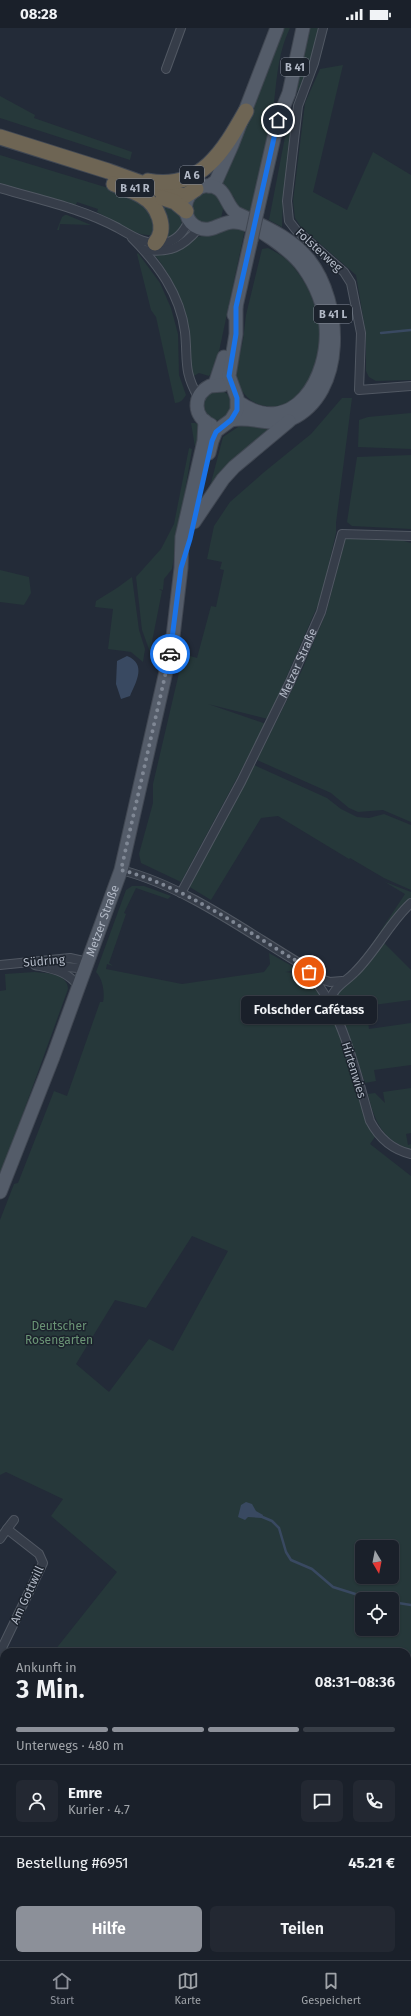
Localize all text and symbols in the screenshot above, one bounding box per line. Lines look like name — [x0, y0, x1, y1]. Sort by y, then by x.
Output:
text: 08:28 — [20, 5, 58, 23]
road number: B 41 — [281, 58, 309, 76]
pin — [261, 103, 295, 137]
icon: home — [267, 109, 289, 131]
road number: A 6 — [180, 166, 204, 184]
road number: B 41 R — [116, 179, 154, 197]
street label: Folsterweg — [293, 225, 346, 275]
road number: B 41 L — [314, 305, 352, 323]
street label: Metzer Straße — [276, 626, 320, 700]
courier — [150, 634, 190, 674]
icon: car — [159, 643, 181, 665]
street label: Metzer Straße — [83, 883, 122, 958]
street label: Südring — [22, 952, 66, 970]
pin — [292, 955, 326, 989]
icon: bag — [298, 961, 320, 983]
callout: Folschder Cafétass — [241, 996, 377, 1024]
text: Folschder Cafétass — [254, 1002, 364, 1017]
street label: Hirtenwies — [339, 1040, 369, 1100]
park label: Deutscher Rosengarten — [25, 1319, 93, 1347]
north arrow — [355, 1540, 399, 1584]
map controls — [355, 1540, 399, 1636]
street label: Am Gottwill — [7, 1563, 47, 1626]
button: locate — [355, 1592, 399, 1636]
text: Ankunft in — [16, 1660, 77, 1675]
text: 08:31–08:36 — [315, 1673, 395, 1691]
text: 3 Min. — [16, 1674, 85, 1705]
text: Unterwegs · 480 m — [16, 1738, 124, 1753]
button: person — [16, 1780, 58, 1822]
button: chat — [301, 1780, 343, 1822]
button: phone — [353, 1780, 395, 1822]
text: Emre — [68, 1784, 102, 1802]
text: Kurier · 4.7 — [68, 1802, 130, 1817]
text: Bestellung #6951 — [16, 1854, 128, 1872]
text: 45.21 € — [348, 1854, 395, 1872]
button: Hilfe — [16, 1906, 202, 1952]
button: Teilen — [210, 1906, 395, 1952]
tab: Start — [50, 1970, 74, 2007]
tab: Karte — [175, 1970, 201, 2007]
tab: Gespeichert — [301, 1970, 361, 2007]

